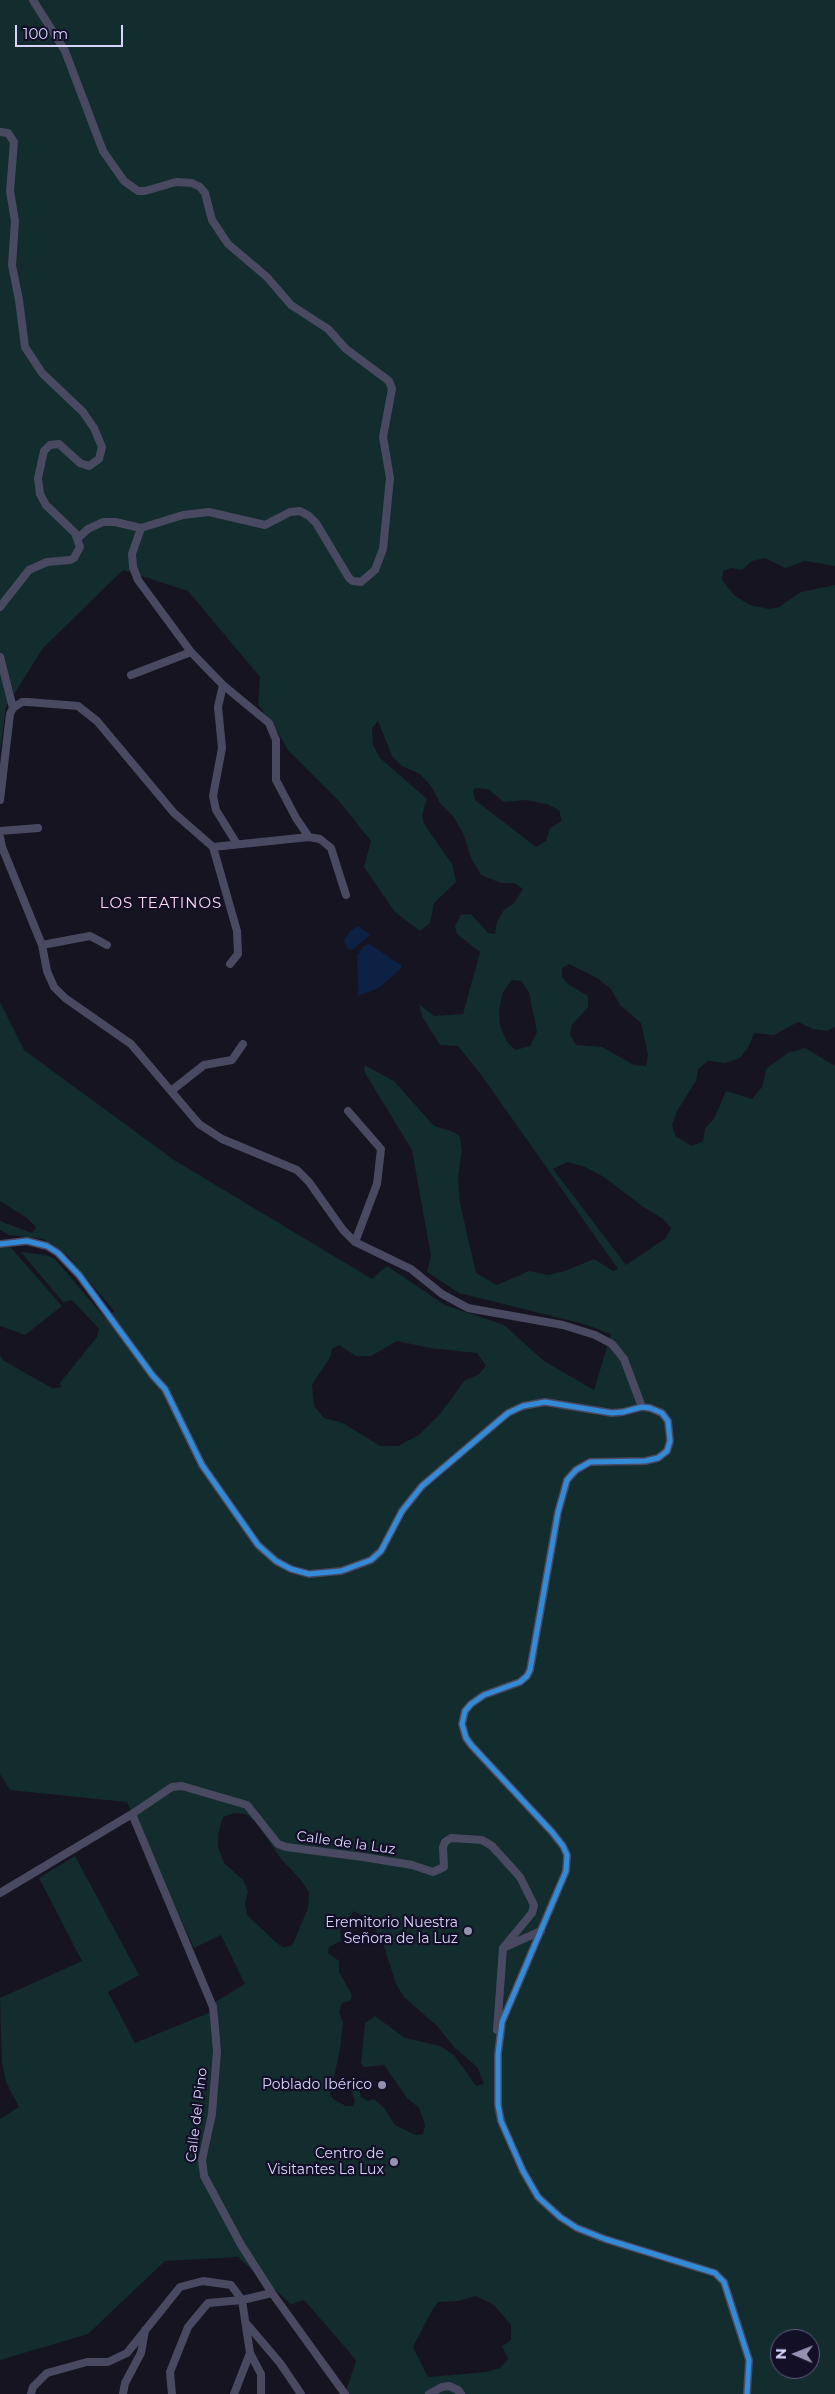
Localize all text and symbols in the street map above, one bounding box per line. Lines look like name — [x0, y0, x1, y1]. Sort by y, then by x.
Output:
scale bar — [18, 15, 125, 47]
text: 100 m — [23, 24, 68, 43]
district label: LOS TEATINOS — [98, 895, 224, 913]
street label: Calle de la Luz — [295, 1828, 397, 1858]
place label: Eremitorio Nuestra Señora de la Luz — [325, 1915, 458, 1948]
marker: Eremitorio Nuestra Señora de la Luz — [462, 1925, 474, 1937]
street label: Calle del Pino — [183, 2067, 211, 2163]
place label: Poblado Ibérico — [262, 2077, 372, 2093]
marker: Poblado Ibérico — [376, 2079, 388, 2091]
place label: Centro de Visitantes La Lux — [268, 2146, 384, 2178]
marker: Centro de Visitantes La Lux — [388, 2156, 400, 2168]
north arrow — [770, 2329, 820, 2379]
text: N — [772, 2348, 790, 2360]

